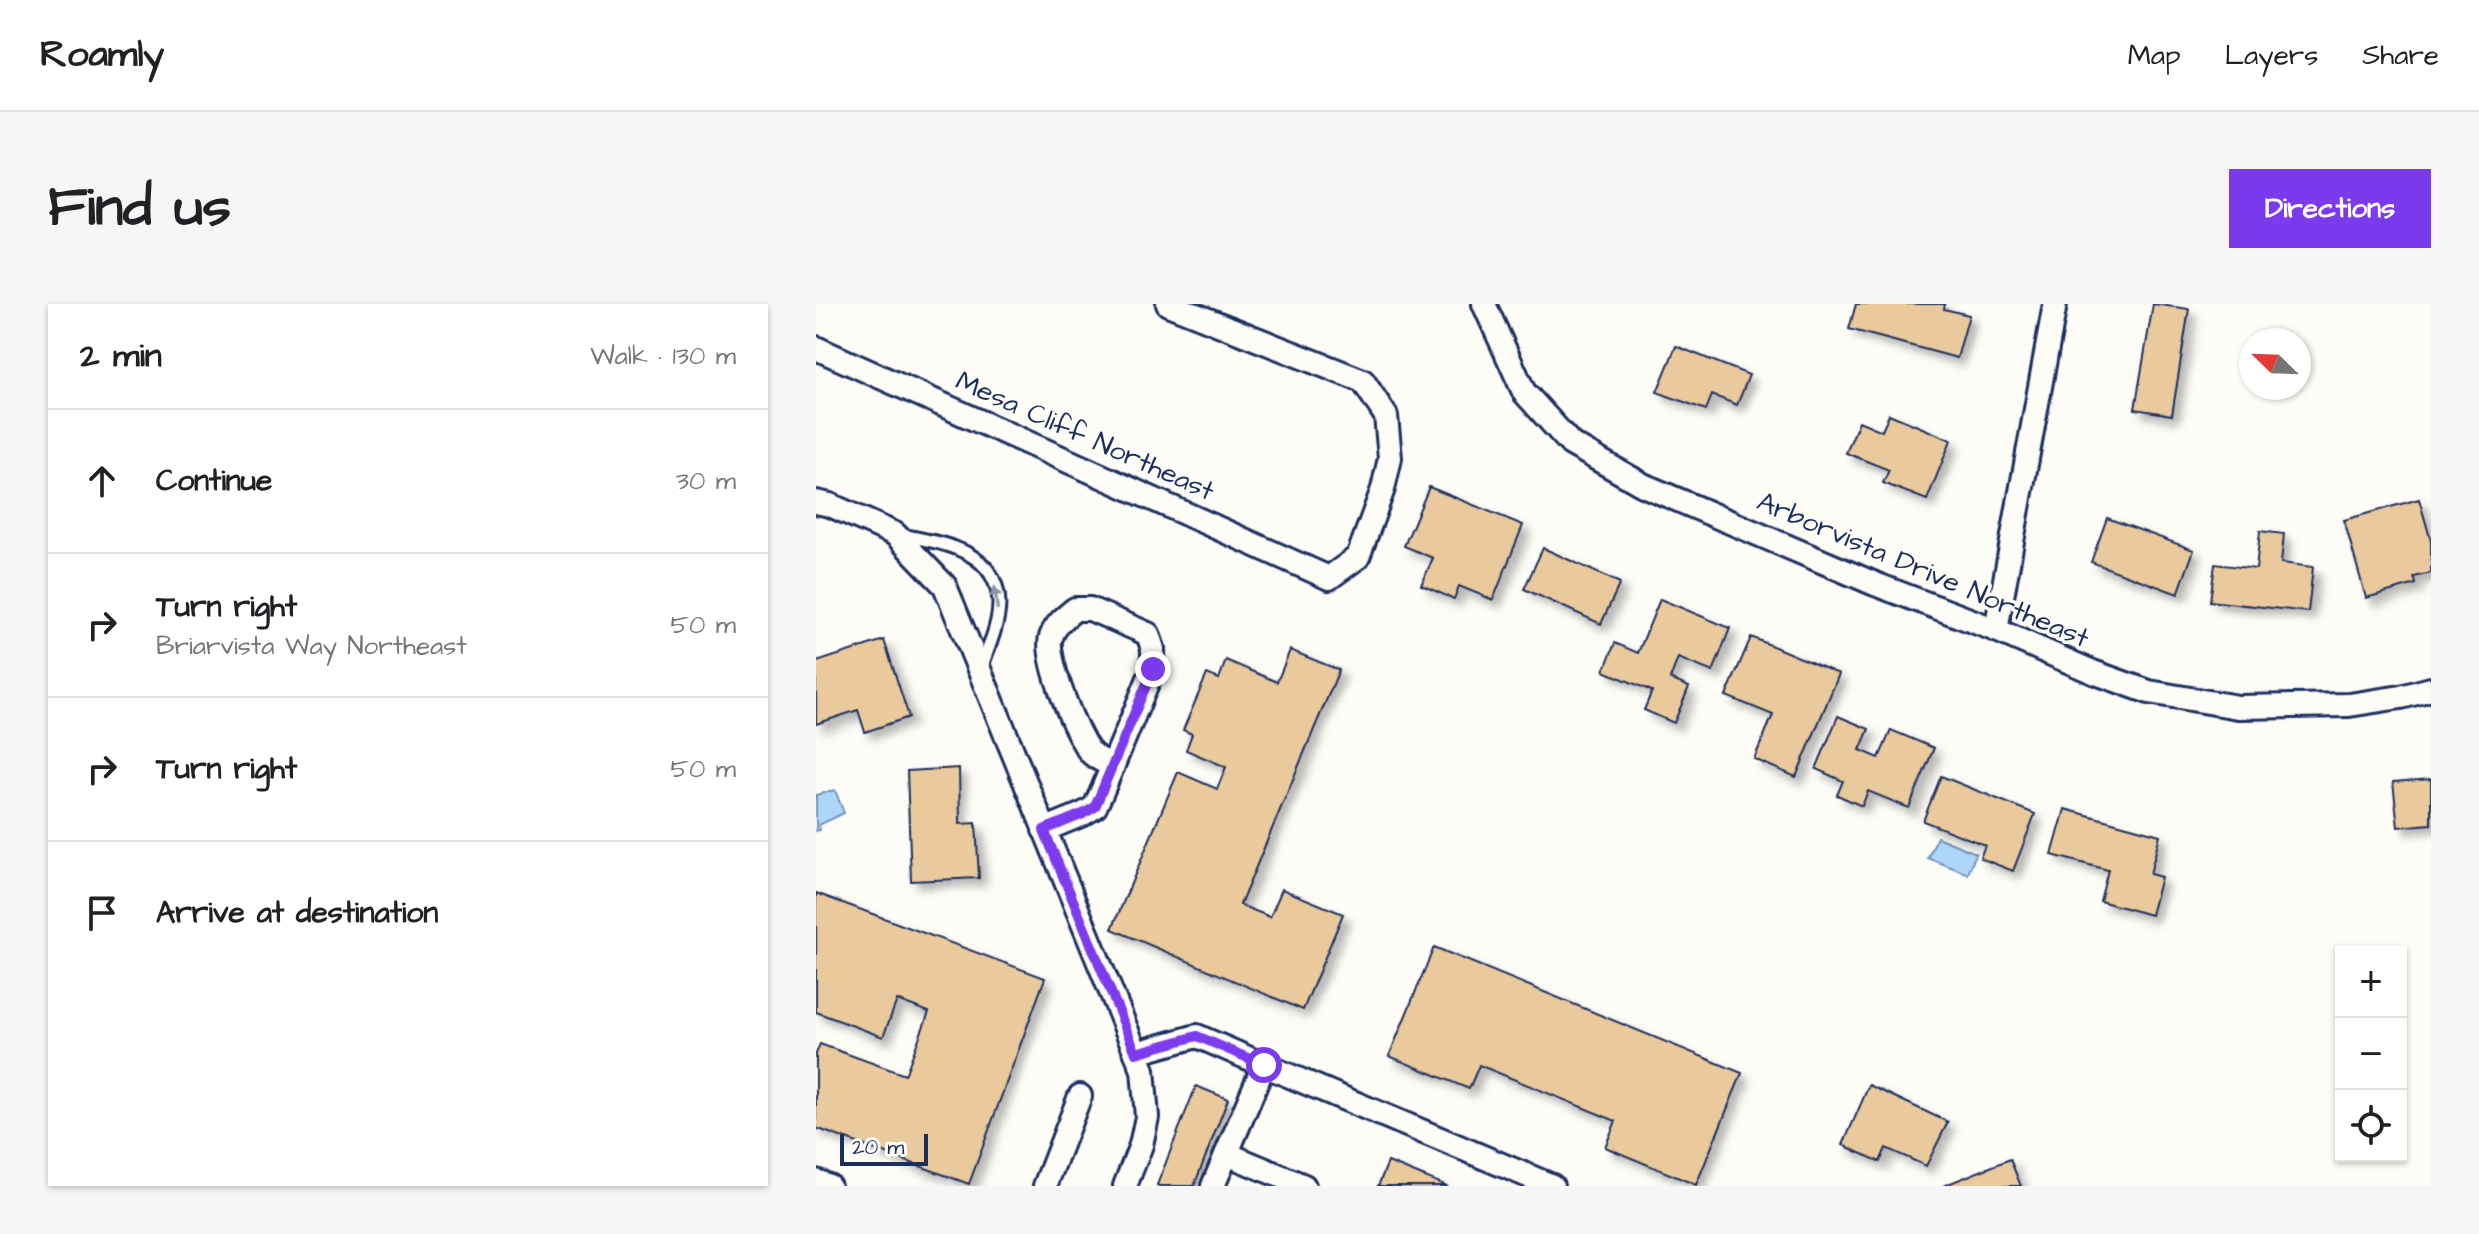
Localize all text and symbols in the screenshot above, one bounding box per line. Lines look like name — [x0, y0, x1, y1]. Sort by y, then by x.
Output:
text: Roamly — [40, 29, 164, 81]
text: Map — [2128, 36, 2181, 75]
text: Layers — [2225, 36, 2318, 75]
text: Share — [2362, 36, 2439, 75]
text: Find us — [48, 169, 231, 247]
button: Directions — [2229, 169, 2431, 248]
north arrow — [2239, 328, 2311, 400]
text: 2 min — [80, 332, 162, 380]
text: Walk · 130 m — [590, 338, 736, 374]
street label: Mesa Cliff Northeast — [949, 361, 1221, 511]
icon: ahead — [80, 459, 124, 503]
text: Continue — [156, 460, 272, 502]
text: 30 m — [676, 463, 736, 499]
street label: Arborvista Drive Northeast — [1751, 482, 2096, 658]
text: Turn right — [156, 586, 297, 628]
one-way arrow — [989, 586, 1002, 611]
icon: right — [80, 603, 124, 647]
text: 50 m — [671, 607, 736, 643]
text: Briarvista Way Northeast — [156, 628, 467, 664]
route end — [1135, 651, 1171, 687]
icon: right — [80, 747, 124, 791]
text: Turn right — [156, 748, 297, 790]
text: 50 m — [671, 751, 736, 787]
icon: arrive — [80, 891, 124, 935]
text: Arrive at destination — [156, 892, 438, 934]
map controls — [2335, 946, 2407, 1162]
button: + — [2335, 946, 2407, 1018]
button: − — [2335, 1018, 2407, 1090]
route start — [1246, 1047, 1282, 1083]
button: locate — [2335, 1090, 2407, 1162]
scale bar — [840, 1130, 928, 1166]
text: 20 m — [852, 1132, 904, 1163]

